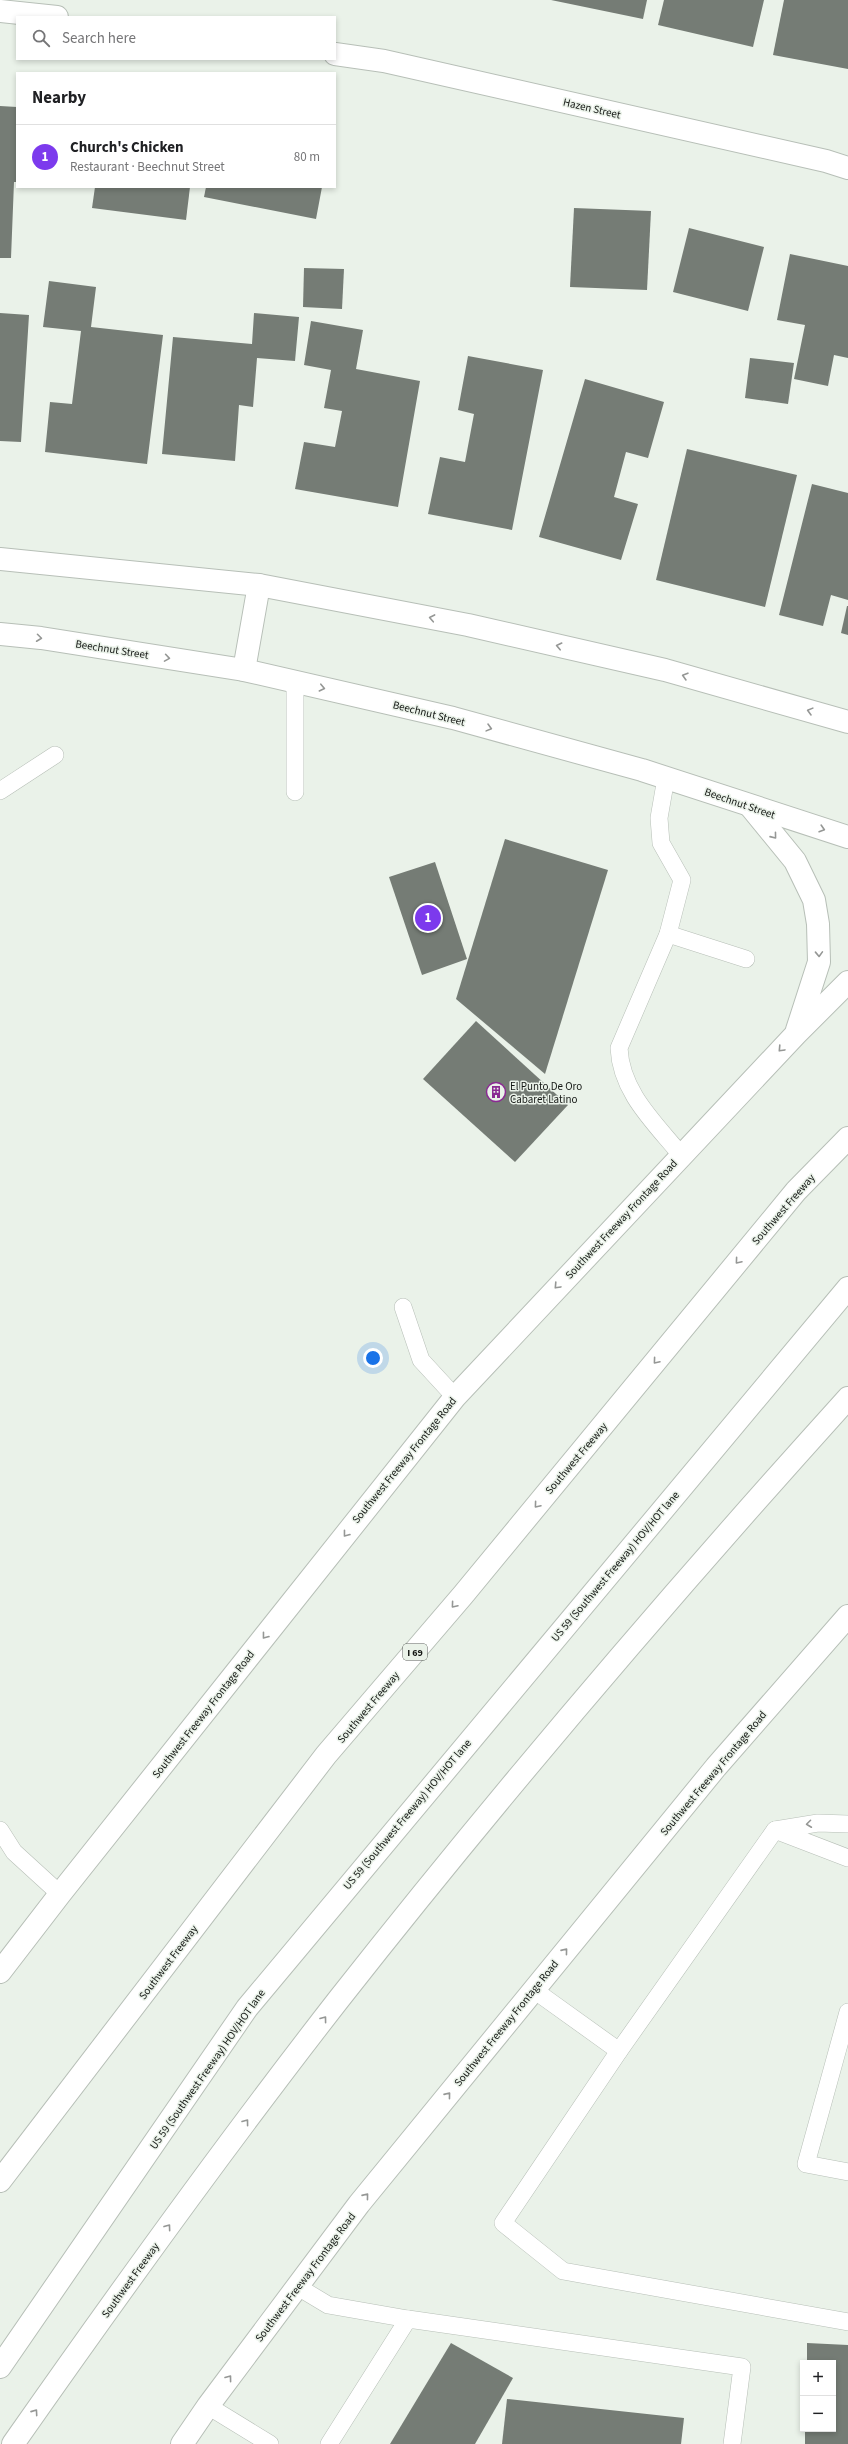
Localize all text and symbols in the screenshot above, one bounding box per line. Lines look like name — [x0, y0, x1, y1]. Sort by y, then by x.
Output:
search box — [16, 16, 336, 60]
icon: search — [30, 27, 52, 49]
text: Search here — [62, 28, 136, 49]
text: Nearby — [32, 86, 86, 110]
street label: Hazen Street — [562, 95, 622, 122]
text: Church's Chicken — [70, 137, 184, 158]
text: 1 — [42, 148, 48, 166]
text: 80 m — [294, 148, 320, 166]
text: Restaurant · Beechnut Street — [70, 158, 225, 176]
one-way arrow — [429, 615, 435, 623]
one-way arrow — [36, 634, 42, 643]
street label: Beechnut Street — [74, 636, 150, 663]
one-way arrow — [556, 642, 562, 650]
one-way arrow — [164, 653, 170, 662]
one-way arrow — [682, 672, 689, 681]
one-way arrow — [318, 683, 325, 692]
street label: Beechnut Street — [391, 697, 467, 730]
one-way arrow — [807, 708, 814, 716]
one-way arrow — [486, 723, 493, 732]
street label: Beechnut Street — [702, 784, 777, 823]
one-way arrow — [819, 825, 826, 833]
one-way arrow — [770, 832, 777, 839]
pin: 1 — [415, 903, 441, 933]
one-way arrow — [814, 951, 823, 957]
one-way arrow — [778, 1044, 786, 1052]
place label: El Punto De Oro Cabaret Latino — [510, 1079, 582, 1107]
building icon: El Punto De Oro Cabaret Latino — [485, 1081, 507, 1103]
street label: Southwest Freeway Frontage Road — [562, 1156, 681, 1282]
street label: Southwest Freeway — [748, 1171, 818, 1248]
one-way arrow — [736, 1257, 743, 1264]
one-way arrow — [555, 1282, 562, 1289]
your location — [363, 1348, 383, 1368]
one-way arrow — [653, 1357, 660, 1364]
street label: Southwest Freeway Frontage Road — [349, 1394, 460, 1527]
street label: Southwest Freeway — [542, 1419, 611, 1497]
street label: US 59 (Southwest Freeway) HOV/HOT lane — [548, 1488, 683, 1645]
one-way arrow — [535, 1500, 542, 1507]
one-way arrow — [343, 1529, 350, 1536]
one-way arrow — [452, 1600, 459, 1608]
one-way arrow — [262, 1631, 269, 1638]
road number: I 69 — [403, 1644, 427, 1660]
street label: Southwest Freeway Frontage Road — [149, 1647, 258, 1781]
street label: Southwest Freeway — [334, 1668, 403, 1746]
street label: Southwest Freeway Frontage Road — [657, 1708, 770, 1839]
street label: US 59 (Southwest Freeway) HOV/HOT lane — [340, 1736, 475, 1893]
one-way arrow — [806, 1819, 812, 1828]
street label: Southwest Freeway — [135, 1922, 201, 2003]
one-way arrow — [561, 1948, 568, 1956]
street label: Southwest Freeway Frontage Road — [451, 1957, 562, 2090]
street label: US 59 (Southwest Freeway) HOV/HOT lane — [146, 1986, 269, 2152]
one-way arrow — [319, 2016, 326, 2023]
one-way arrow — [443, 2092, 450, 2100]
one-way arrow — [241, 2120, 248, 2127]
one-way arrow — [361, 2193, 368, 2200]
street label: Southwest Freeway Frontage Road — [252, 2210, 359, 2345]
one-way arrow — [163, 2224, 171, 2231]
street label: Southwest Freeway — [98, 2240, 163, 2321]
map controls — [800, 2360, 836, 2432]
button: + — [800, 2360, 836, 2396]
one-way arrow — [224, 2375, 231, 2382]
button: − — [800, 2396, 836, 2432]
one-way arrow — [30, 2409, 38, 2416]

